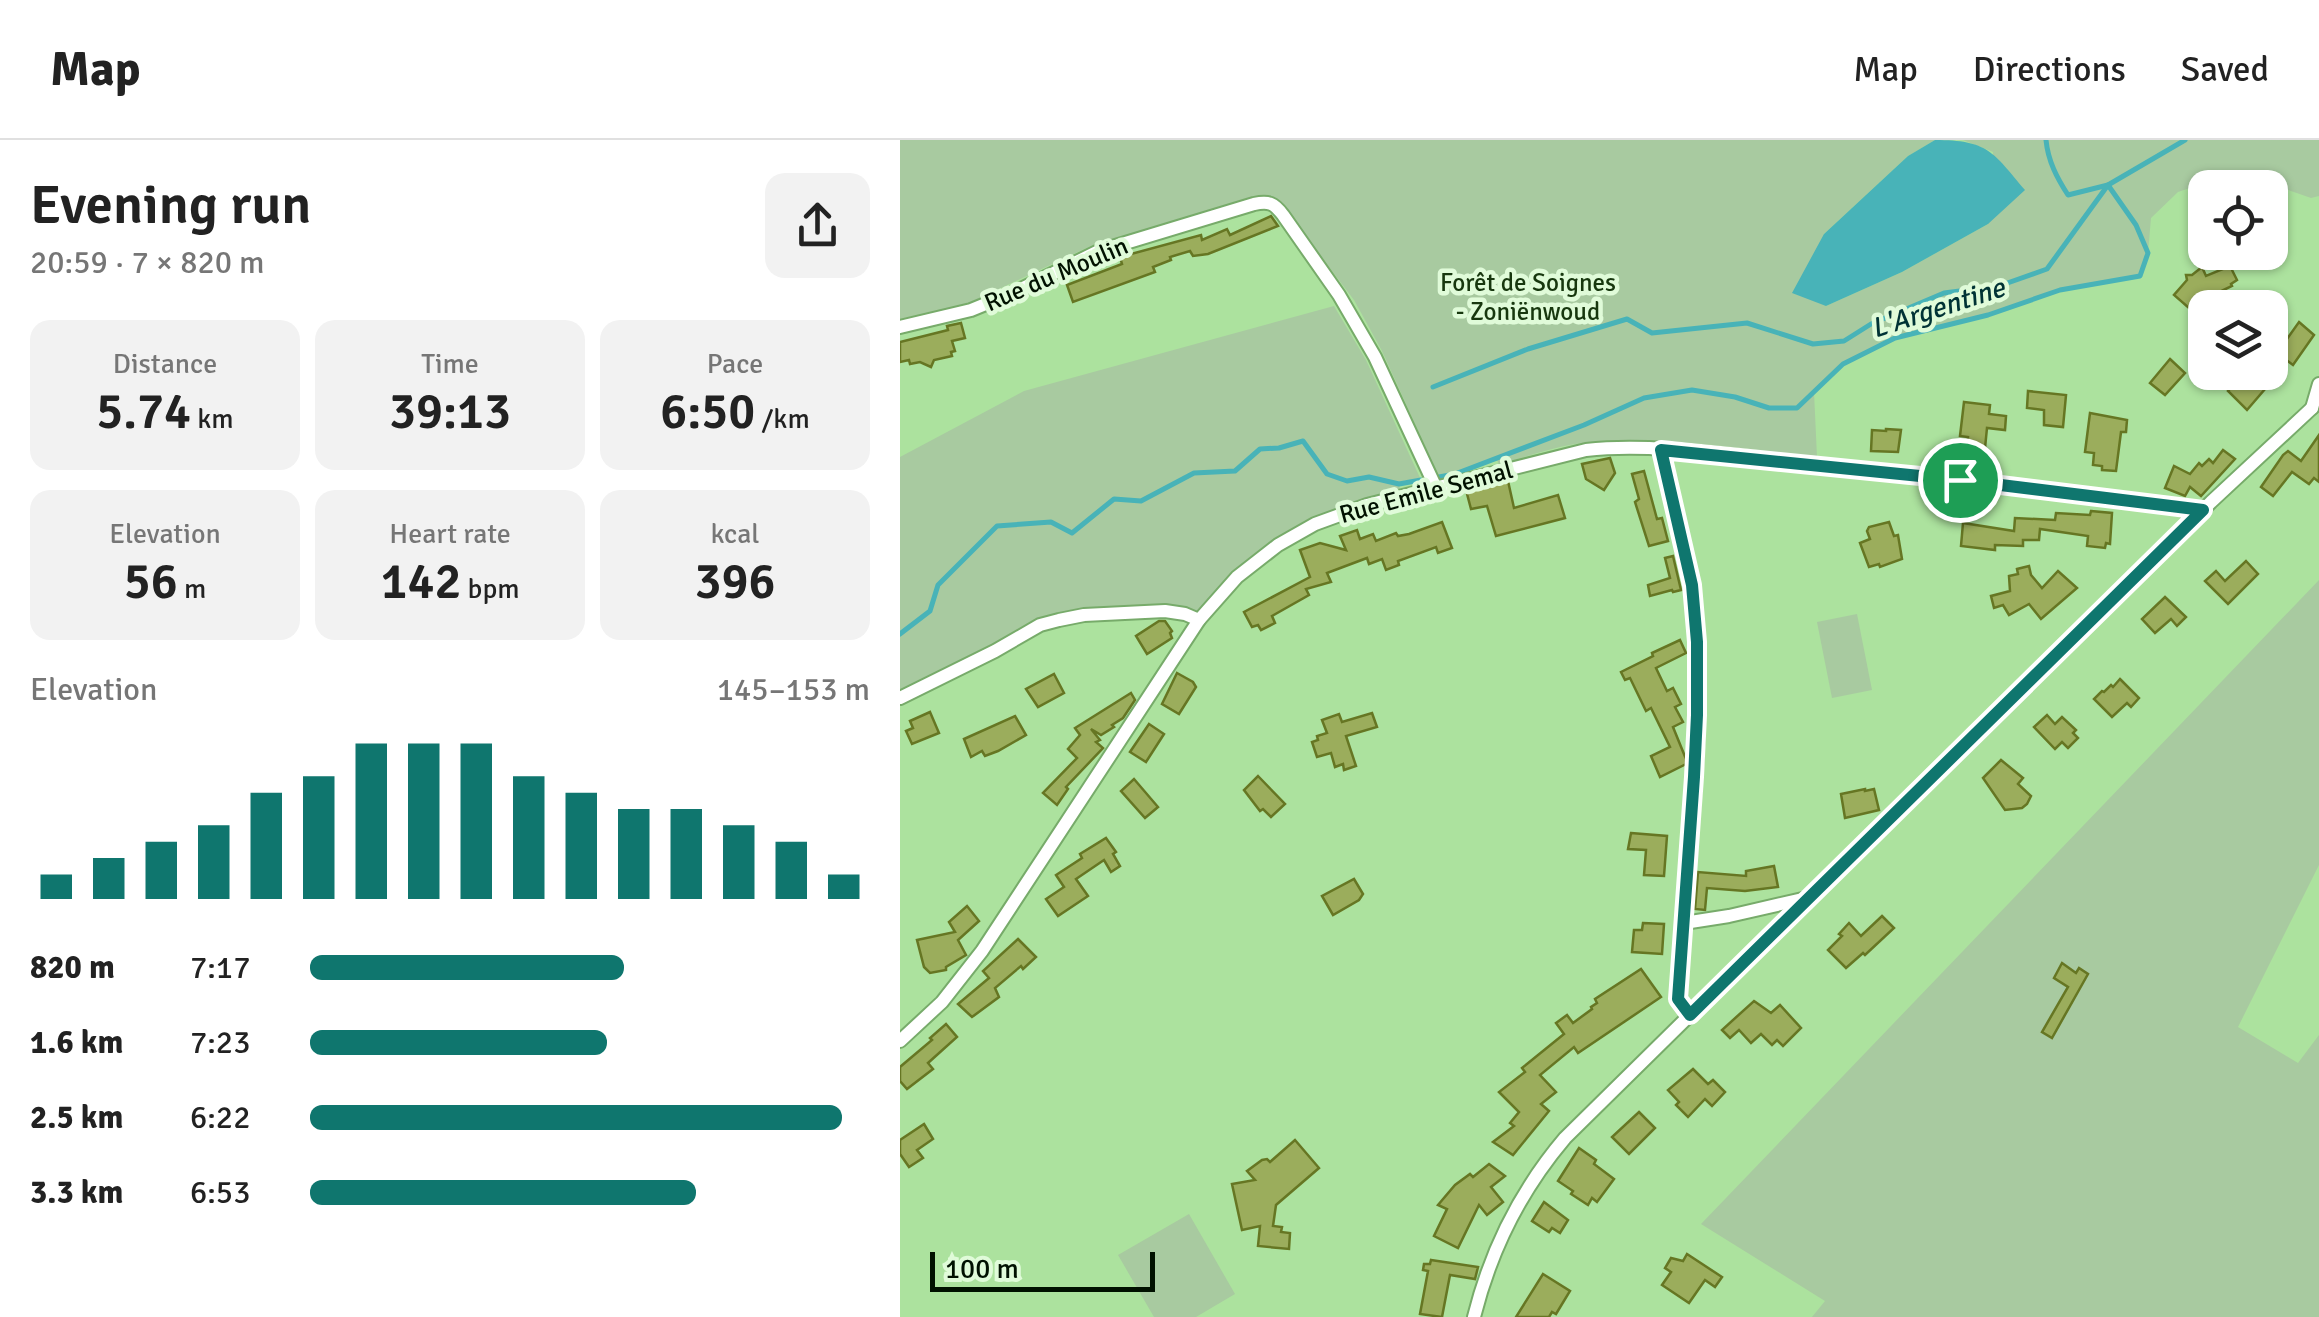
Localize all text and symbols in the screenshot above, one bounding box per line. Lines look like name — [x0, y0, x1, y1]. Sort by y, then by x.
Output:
text: Map — [50, 40, 140, 99]
text: Map — [1853, 48, 1918, 91]
text: Directions — [1973, 48, 2126, 91]
text: Saved — [2181, 48, 2269, 91]
map controls — [2188, 170, 2288, 390]
button: locate — [2188, 170, 2288, 270]
text: Evening run — [30, 171, 311, 239]
button: share — [765, 173, 870, 278]
street label: Rue du Moulin — [980, 230, 1132, 318]
text: 20:59 · 7 × 820 m — [30, 243, 265, 282]
park label: Forêt de Soignes - Zoniënwoud — [1440, 267, 1616, 327]
water label: L'Argentine — [1867, 270, 2011, 346]
button: layers — [2188, 290, 2288, 390]
text: Distance — [113, 347, 217, 381]
text: Time — [421, 347, 479, 381]
text: Pace — [707, 347, 763, 381]
text: 5.74 — [96, 381, 191, 443]
text: 39:13 — [389, 381, 511, 443]
text: 6:50 — [660, 381, 755, 443]
text: km — [191, 402, 234, 436]
text: /km — [755, 402, 810, 436]
pin — [1918, 438, 2003, 523]
icon: arrive — [1933, 453, 1988, 508]
street label: Rue Emile Semal — [1336, 454, 1516, 530]
text: Elevation — [109, 517, 221, 551]
text: Heart rate — [389, 517, 511, 551]
text: kcal — [710, 517, 760, 551]
text: 56 — [124, 551, 178, 613]
text: 142 — [380, 551, 461, 613]
text: 396 — [694, 551, 776, 613]
text: m — [178, 572, 206, 606]
text: bpm — [461, 572, 520, 606]
text: Elevation — [30, 670, 157, 709]
text: 145–153 m — [717, 670, 870, 709]
text: 820 m — [30, 948, 115, 987]
text: 7:17 — [190, 948, 250, 987]
text: 1.6 km — [30, 1023, 123, 1062]
text: 7:23 — [190, 1023, 250, 1062]
text: 2.5 km — [30, 1098, 123, 1137]
text: 6:22 — [190, 1098, 250, 1137]
text: 3.3 km — [30, 1173, 123, 1212]
text: 6:53 — [190, 1173, 250, 1212]
scale bar — [930, 1247, 1155, 1292]
text: 100 m — [945, 1252, 1019, 1286]

